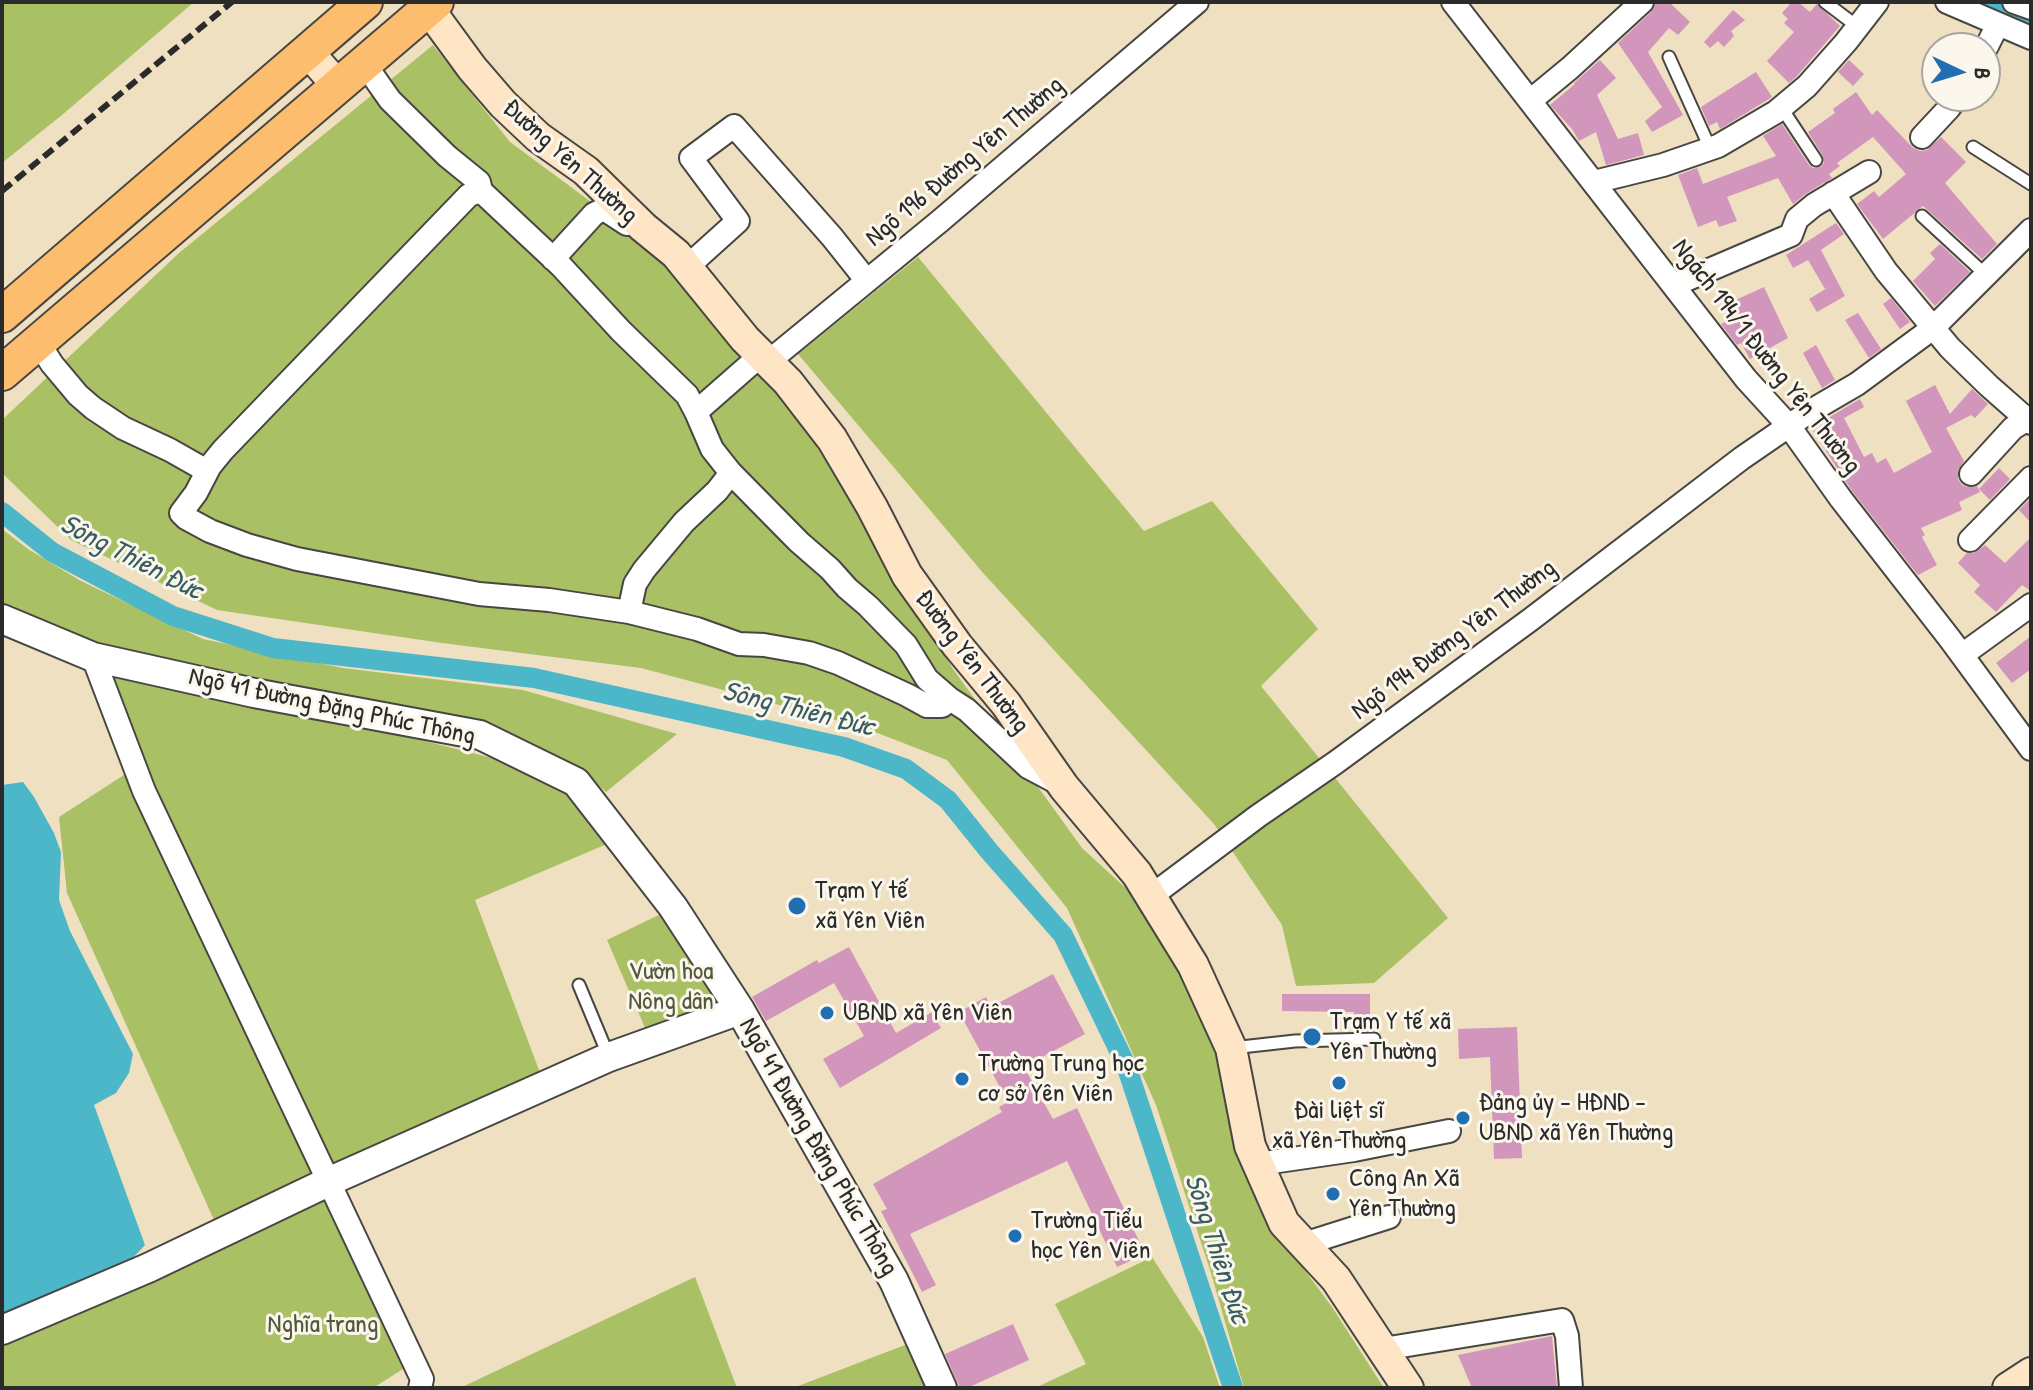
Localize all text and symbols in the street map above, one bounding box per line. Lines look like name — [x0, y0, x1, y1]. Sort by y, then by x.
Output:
north arrow — [1921, 32, 2001, 112]
text: B — [1968, 67, 1998, 80]
street label: Ngõ 196 Đường Yên Thường — [860, 70, 1070, 254]
street label: Đường Yên Thường — [496, 93, 644, 231]
street label: Ngách 194/1 Đường Yên Thường — [1665, 234, 1867, 480]
water label: Sông Thiên Đức — [55, 508, 207, 608]
street label: Ngõ 194 Đường Yên Thường — [1346, 553, 1562, 727]
street label: Đường Yên Thường — [908, 584, 1036, 740]
street label: Ngõ 41 Đường Đặng Phúc Thông — [186, 661, 478, 753]
water label: Sông Thiên Đức — [719, 675, 877, 745]
place label: Trạm Y tế xã Yên Viên — [815, 875, 925, 936]
marker: Trạm Y tế xã Yên Viên — [786, 895, 808, 917]
park label: Vườn hoa Nông dân — [628, 956, 714, 1018]
place label: UBND xã Yên Viên — [843, 997, 1013, 1029]
marker: UBND xã Yên Viên — [818, 1004, 836, 1022]
place label: Trạm Y tế xã Yên Thường — [1330, 1006, 1451, 1068]
street label: Ngõ 41 Đường Đặng Phúc Thông — [731, 1013, 905, 1281]
marker: Trạm Y tế xã Yên Thường — [1301, 1026, 1323, 1048]
place label: Trường Trung học cơ sở Yên Viên — [978, 1048, 1144, 1110]
marker: Trường Trung học cơ sở Yên Viên — [953, 1070, 971, 1088]
marker: Đài liệt sĩ xã Yên Thường — [1330, 1074, 1348, 1092]
place label: Đảng ủy - HĐND - UBND xã Yên Thường — [1479, 1087, 1673, 1148]
place label: Đài liệt sĩ xã Yên Thường — [1272, 1095, 1406, 1156]
marker: Đảng ủy - HĐND - UBND xã Yên Thường — [1454, 1109, 1472, 1127]
place label: Công An Xã Yên Thường — [1349, 1163, 1459, 1224]
water label: Sông Thiên Đức — [1176, 1170, 1256, 1328]
marker: Công An Xã Yên Thường — [1324, 1185, 1342, 1203]
place label: Trường Tiểu học Yên Viên — [1031, 1205, 1151, 1266]
marker: Trường Tiểu học Yên Viên — [1006, 1227, 1024, 1245]
park label: Nghĩa trang — [268, 1309, 378, 1341]

